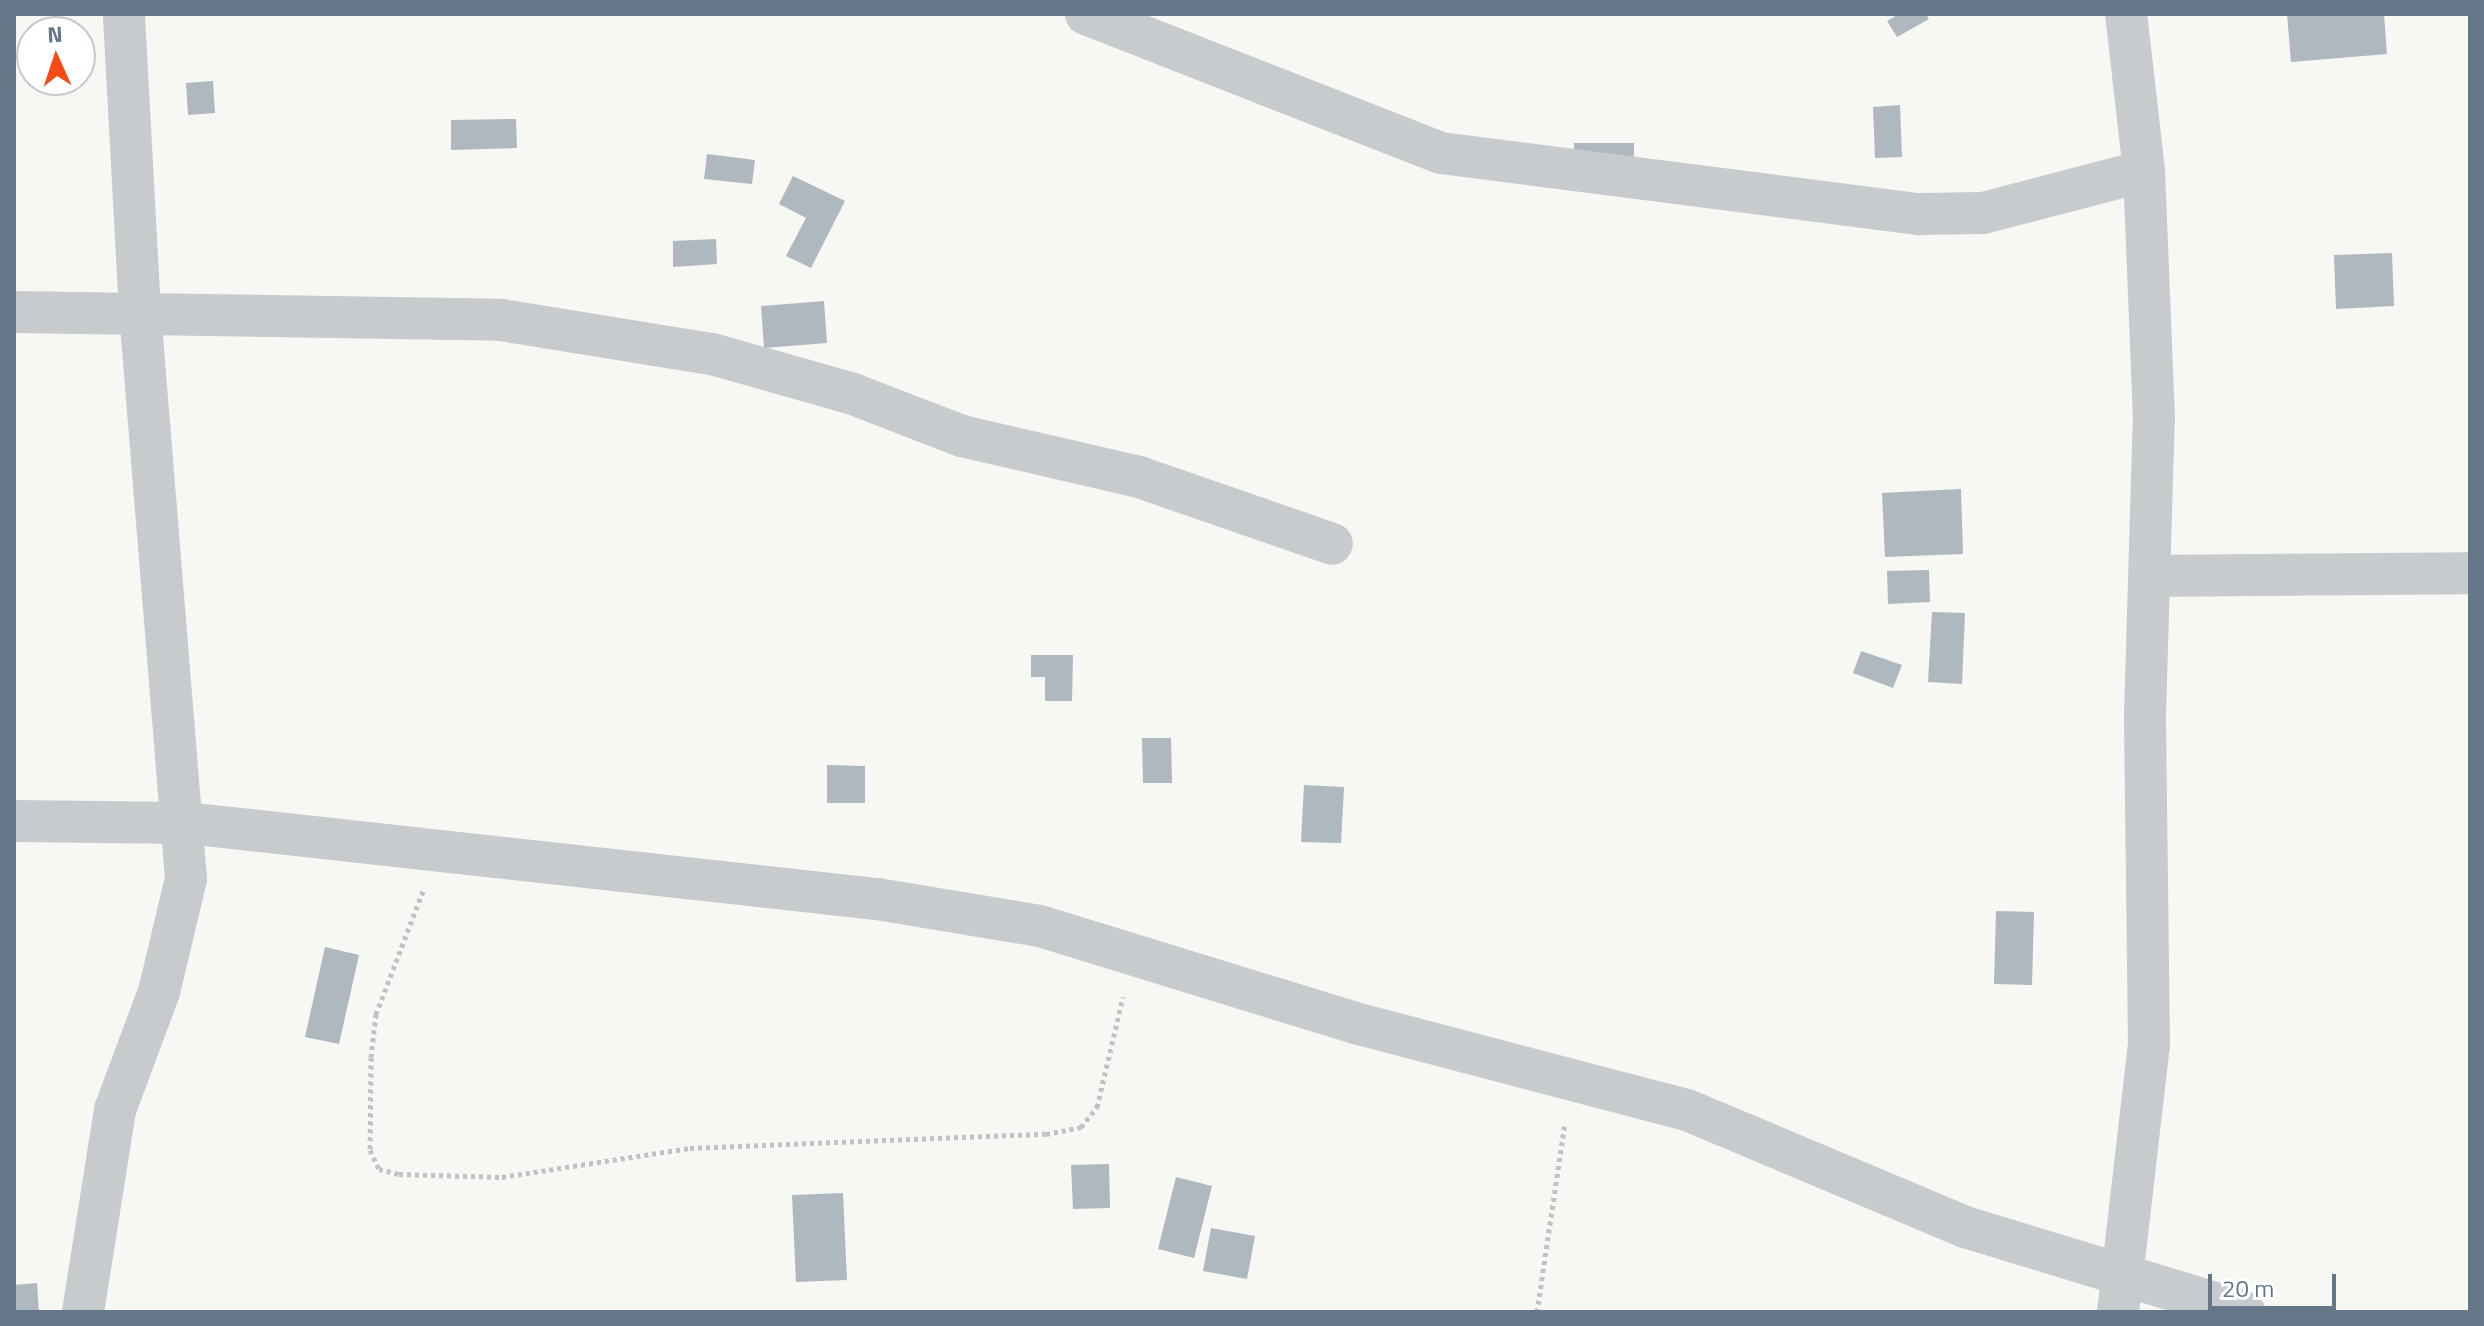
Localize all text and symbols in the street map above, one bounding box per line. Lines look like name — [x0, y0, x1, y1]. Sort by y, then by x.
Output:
north arrow — [16, 16, 96, 96]
text: N — [46, 17, 63, 51]
scale bar — [2212, 1258, 2340, 1308]
text: 20 m — [2222, 1270, 2274, 1306]

